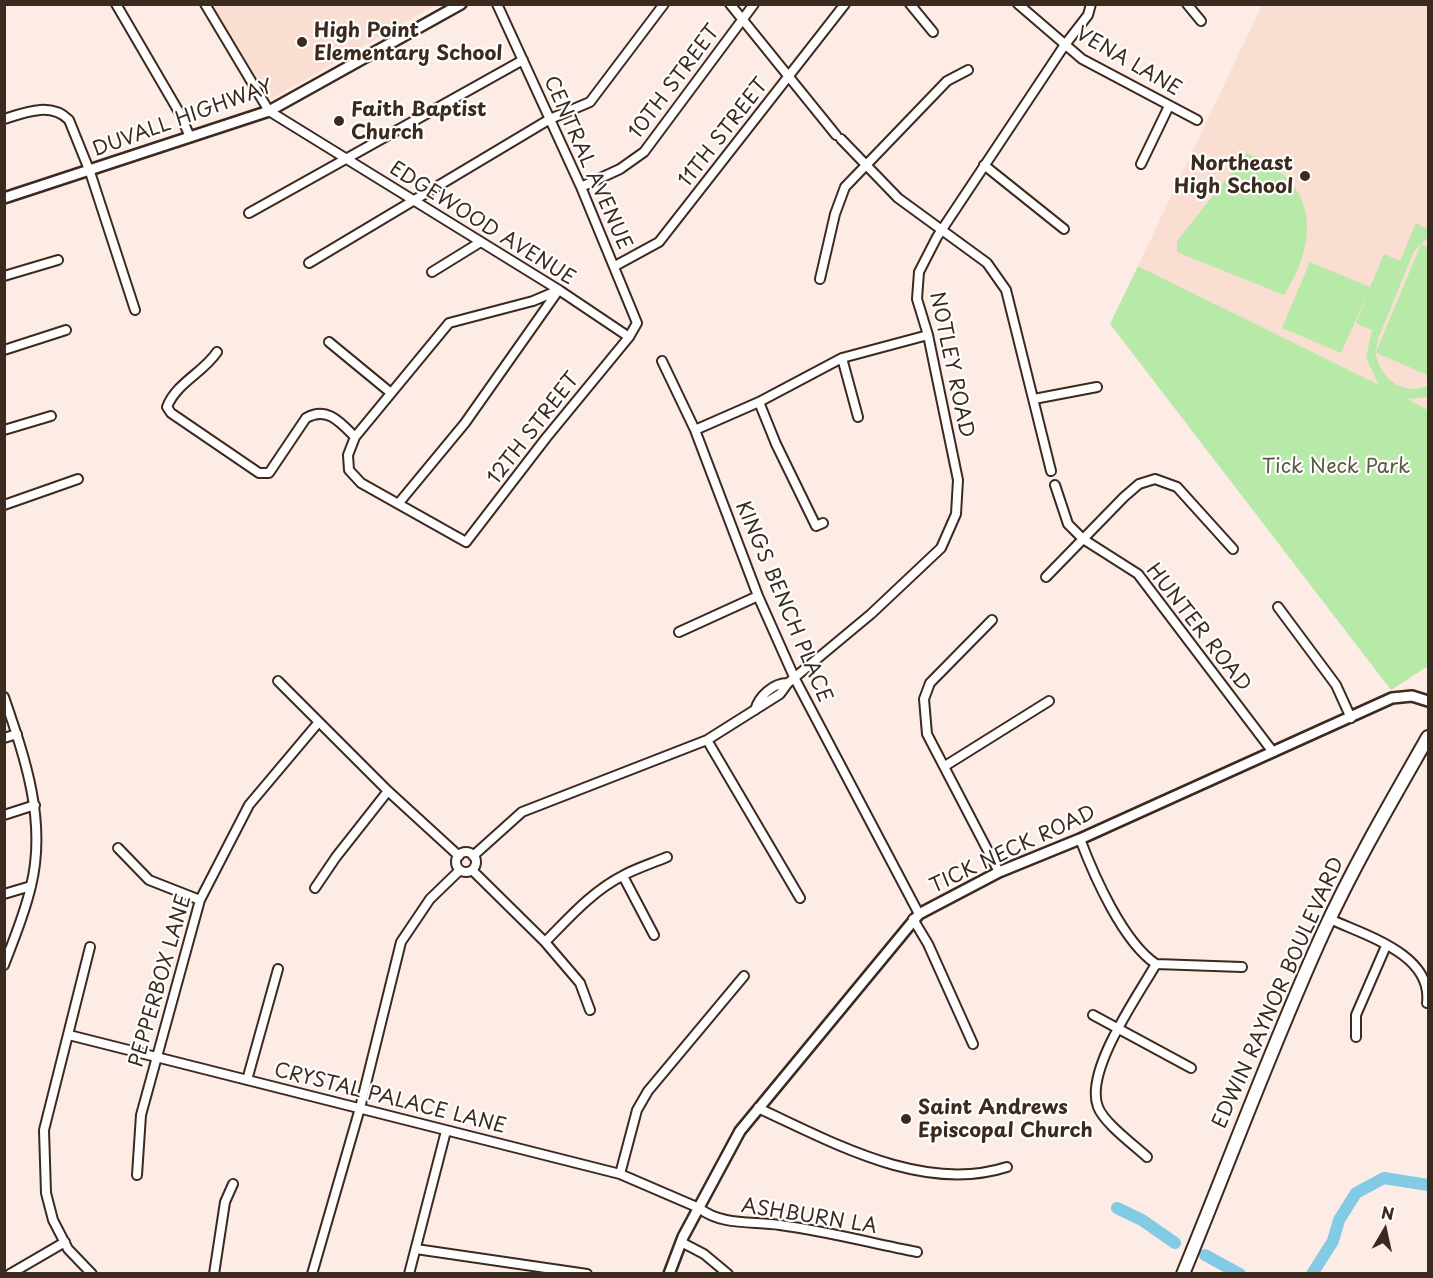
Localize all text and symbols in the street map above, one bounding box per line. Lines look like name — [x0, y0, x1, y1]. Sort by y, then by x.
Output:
place label: High Point Elementary School — [314, 19, 502, 66]
street label: 10TH STREET — [624, 20, 726, 144]
street label: VENA LANE — [1071, 22, 1185, 102]
marker: High Point Elementary School — [295, 35, 309, 49]
street label: CENTRAL AVENUE — [538, 72, 636, 254]
street label: 11TH STREET — [674, 74, 774, 192]
street label: DUVALL HIGHWAY — [90, 75, 276, 163]
place label: Faith Baptist Church — [351, 98, 487, 145]
marker: Faith Baptist Church — [332, 114, 346, 128]
place label: Northeast High School — [1174, 152, 1293, 199]
street label: EDGEWOOD AVENUE — [385, 157, 579, 291]
marker: Northeast High School — [1298, 169, 1312, 183]
street label: NOTLEY ROAD — [924, 290, 978, 440]
street label: 12TH STREET — [483, 368, 585, 490]
park label: Tick Neck Park — [1262, 455, 1410, 479]
street label: KINGS BENCH PLACE — [730, 498, 836, 706]
street label: HUNTER ROAD — [1141, 559, 1255, 697]
street label: TICK NECK ROAD — [926, 801, 1100, 899]
street label: EDWIN RAYNOR BOULEVARD — [1208, 854, 1350, 1132]
street label: PEPPERBOX LANE — [125, 892, 197, 1070]
street label: CRYSTAL PALACE LANE — [271, 1059, 509, 1139]
place label: Saint Andrews Episcopal Church — [918, 1096, 1093, 1143]
marker: Saint Andrews Episcopal Church — [899, 1112, 913, 1126]
street label: ASHBURN LA — [740, 1194, 878, 1240]
text: N — [1380, 1199, 1396, 1225]
north arrow — [1355, 1200, 1415, 1260]

